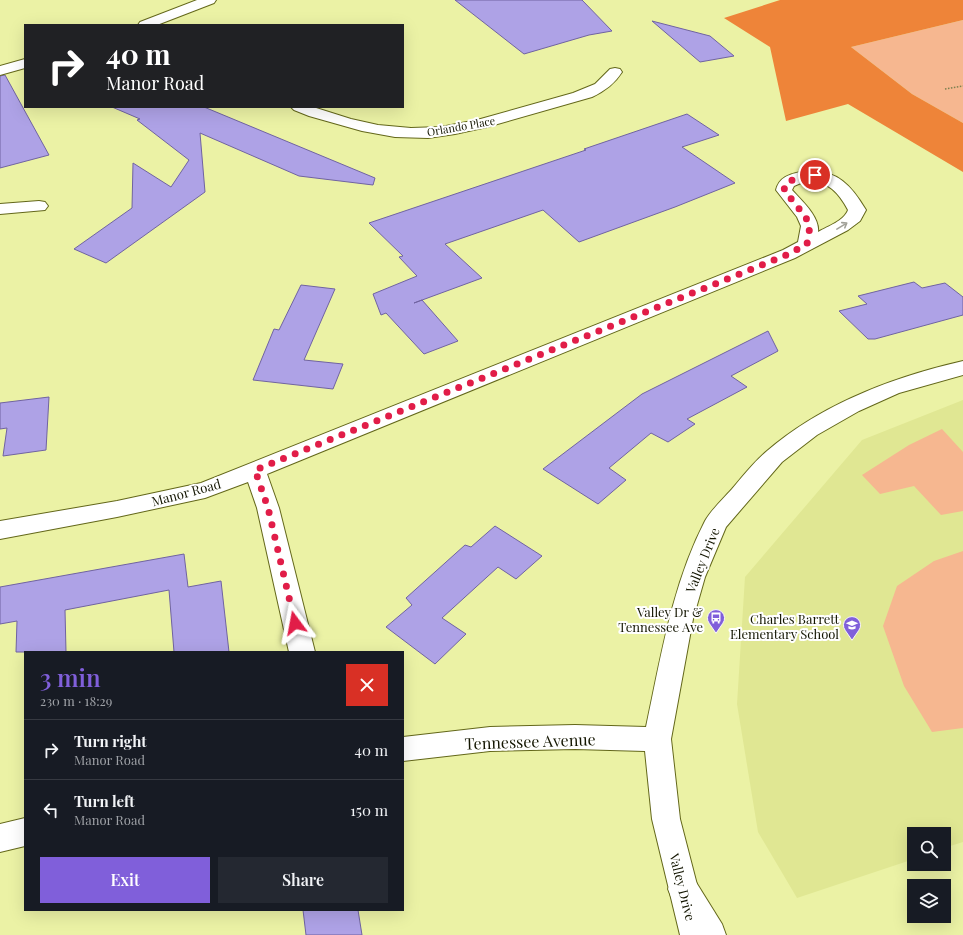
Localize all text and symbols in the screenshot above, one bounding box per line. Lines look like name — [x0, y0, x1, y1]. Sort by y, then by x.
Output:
text: 40 m — [106, 35, 171, 72]
icon: right — [40, 40, 92, 92]
text: Manor Road — [106, 71, 204, 95]
street label: Orlando Place — [426, 113, 497, 139]
pin — [798, 158, 832, 192]
icon: arrive — [804, 164, 826, 186]
one-way arrow — [836, 222, 847, 230]
street label: Manor Road — [150, 474, 223, 509]
street label: Valley Drive — [681, 524, 723, 596]
position arrow — [274, 602, 316, 644]
place label: Valley Dr & Tennessee Ave — [618, 603, 703, 635]
bus stop icon: Valley Dr & Tennessee Ave — [706, 608, 726, 633]
place label: Charles Barrett Elementary School — [730, 610, 839, 642]
school or university icon: Charles Barrett Elementary School — [842, 615, 862, 640]
text: 3 min — [40, 661, 101, 693]
button: close — [346, 664, 388, 706]
text: 230 m · 18:29 — [40, 692, 112, 709]
street label: Tennessee Avenue — [464, 728, 596, 754]
text: Turn right — [74, 731, 147, 751]
icon: right — [40, 739, 62, 761]
text: 40 m — [355, 740, 388, 760]
text: Manor Road — [74, 751, 145, 768]
text: Turn left — [74, 791, 135, 811]
icon: left — [40, 799, 62, 821]
text: 150 m — [350, 800, 388, 820]
text: Manor Road — [74, 811, 145, 828]
map controls — [907, 827, 951, 923]
button: search — [907, 827, 951, 871]
street label: Valley Drive — [666, 851, 700, 923]
button: Exit — [40, 857, 210, 903]
button: Share — [218, 857, 388, 903]
button: layers — [907, 879, 951, 923]

